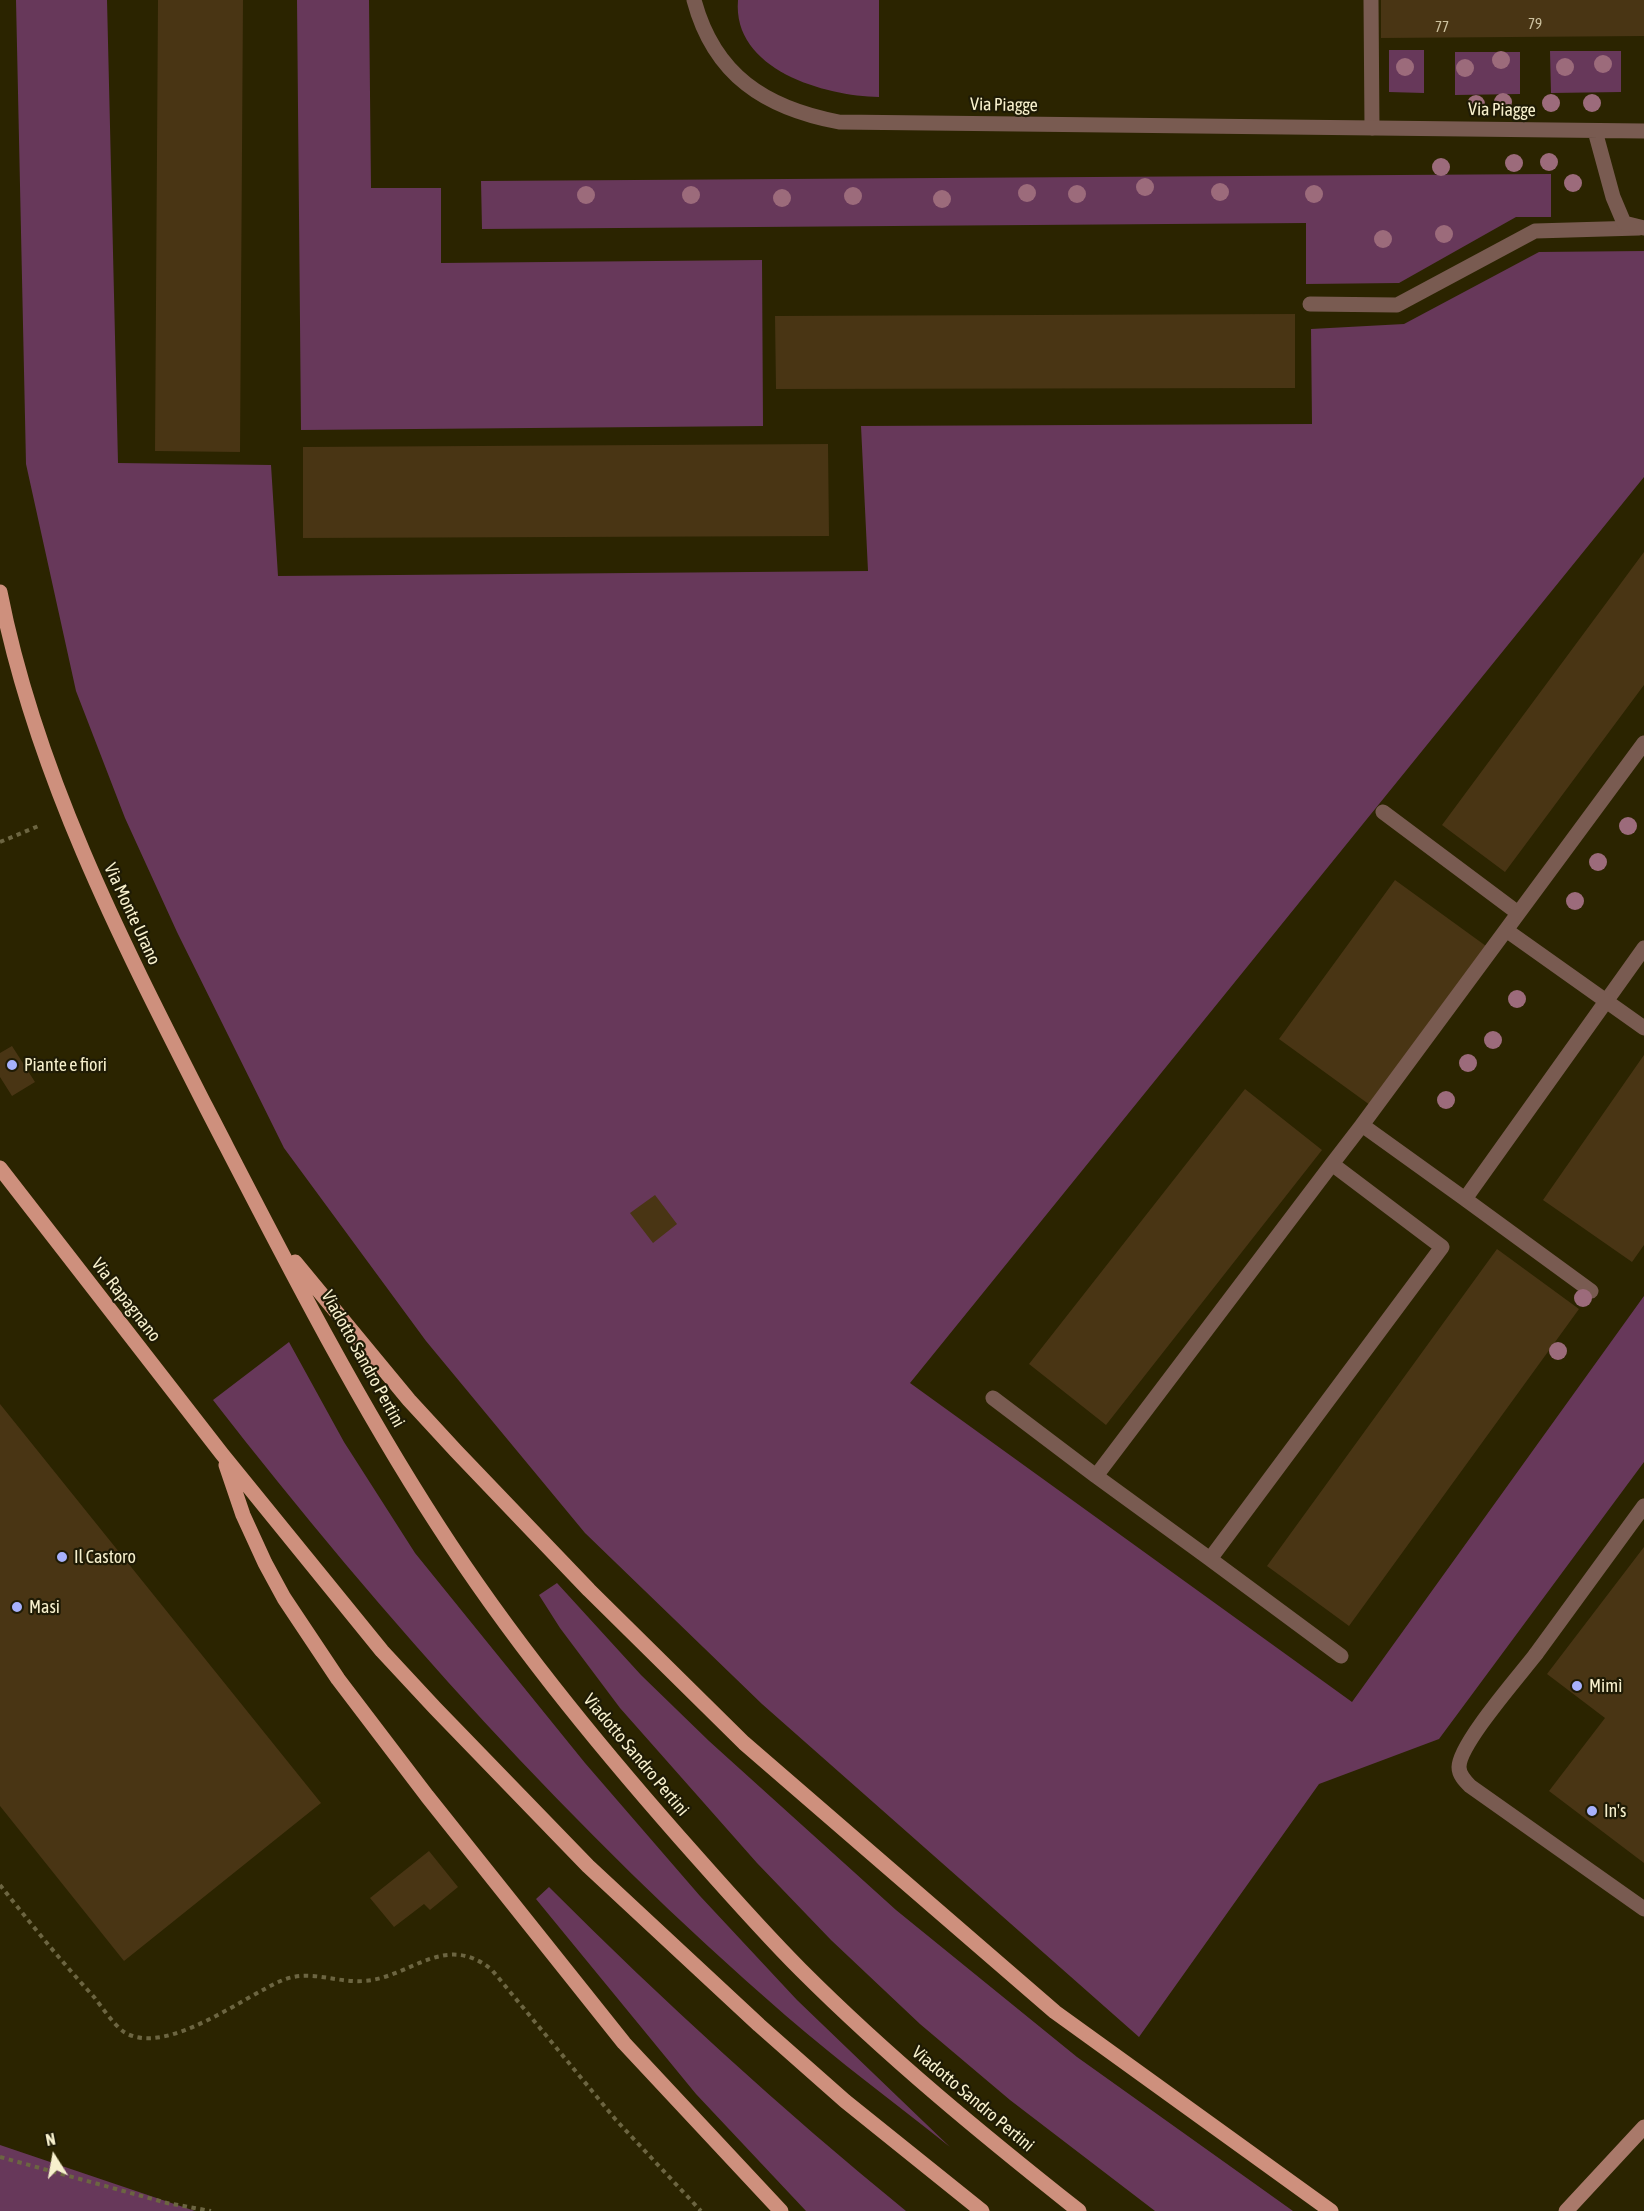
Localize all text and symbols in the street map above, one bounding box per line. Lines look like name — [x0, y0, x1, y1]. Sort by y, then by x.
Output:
house number: 79 — [1528, 15, 1542, 33]
house number: 77 — [1435, 18, 1449, 36]
street label: Via Piagge — [970, 94, 1038, 116]
street label: Via Piagge — [1468, 99, 1536, 121]
street label: Via Monte Urano — [99, 860, 165, 968]
place label: Piante e fiori — [24, 1054, 107, 1076]
marker: Piante e fiori — [5, 1058, 19, 1072]
street label: Via Rapagnano — [87, 1254, 165, 1346]
street label: Viadotto Sandro Pertini — [316, 1287, 410, 1431]
place label: Il Castoro — [74, 1546, 136, 1568]
marker: Il Castoro — [55, 1550, 69, 1564]
place label: Masi — [29, 1596, 60, 1618]
marker: Masi — [10, 1600, 24, 1614]
place label: Mimì — [1589, 1675, 1622, 1697]
marker: Mimì — [1570, 1679, 1584, 1693]
street label: Viadotto Sandro Pertini — [579, 1689, 693, 1821]
place label: In's — [1604, 1800, 1626, 1822]
marker: In's — [1585, 1804, 1599, 1818]
street label: Viadotto Sandro Pertini — [907, 2042, 1039, 2156]
north arrow — [24, 2127, 84, 2187]
text: N — [44, 2130, 57, 2149]

